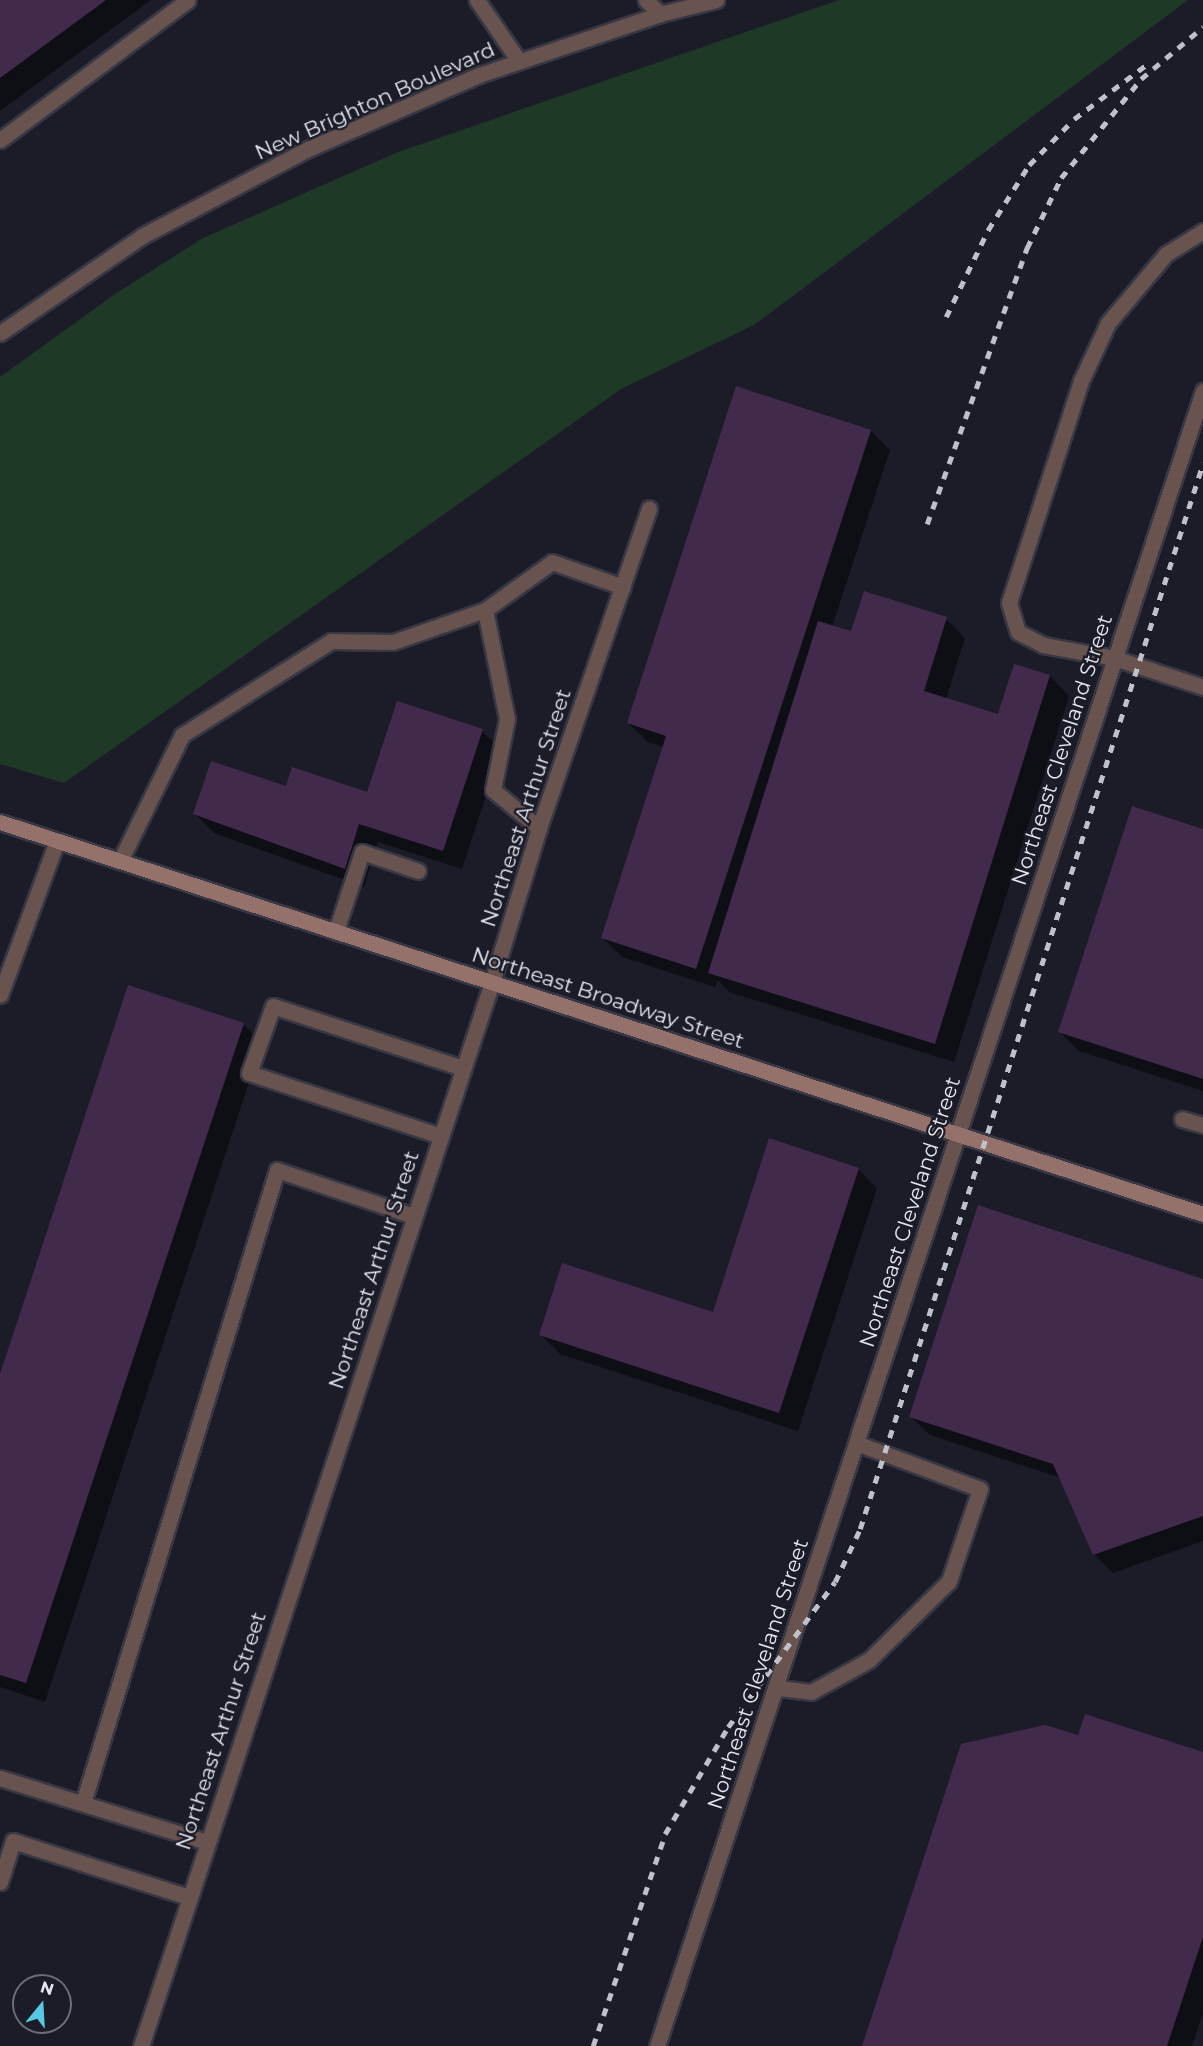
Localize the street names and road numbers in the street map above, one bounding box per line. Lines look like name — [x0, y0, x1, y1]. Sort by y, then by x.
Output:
street label: New Brighton Boulevard — [251, 37, 499, 165]
street label: Northeast Cleveland Street — [1006, 612, 1118, 888]
street label: Northeast Arthur Street — [476, 686, 576, 930]
street label: Northeast Broadway Street — [469, 942, 747, 1054]
street label: Northeast Cleveland Street — [854, 1074, 966, 1350]
street label: Northeast Arthur Street — [324, 1148, 424, 1392]
street label: Northeast Cleveland Street — [702, 1536, 814, 1812]
street label: Northeast Arthur Street — [171, 1609, 271, 1853]

